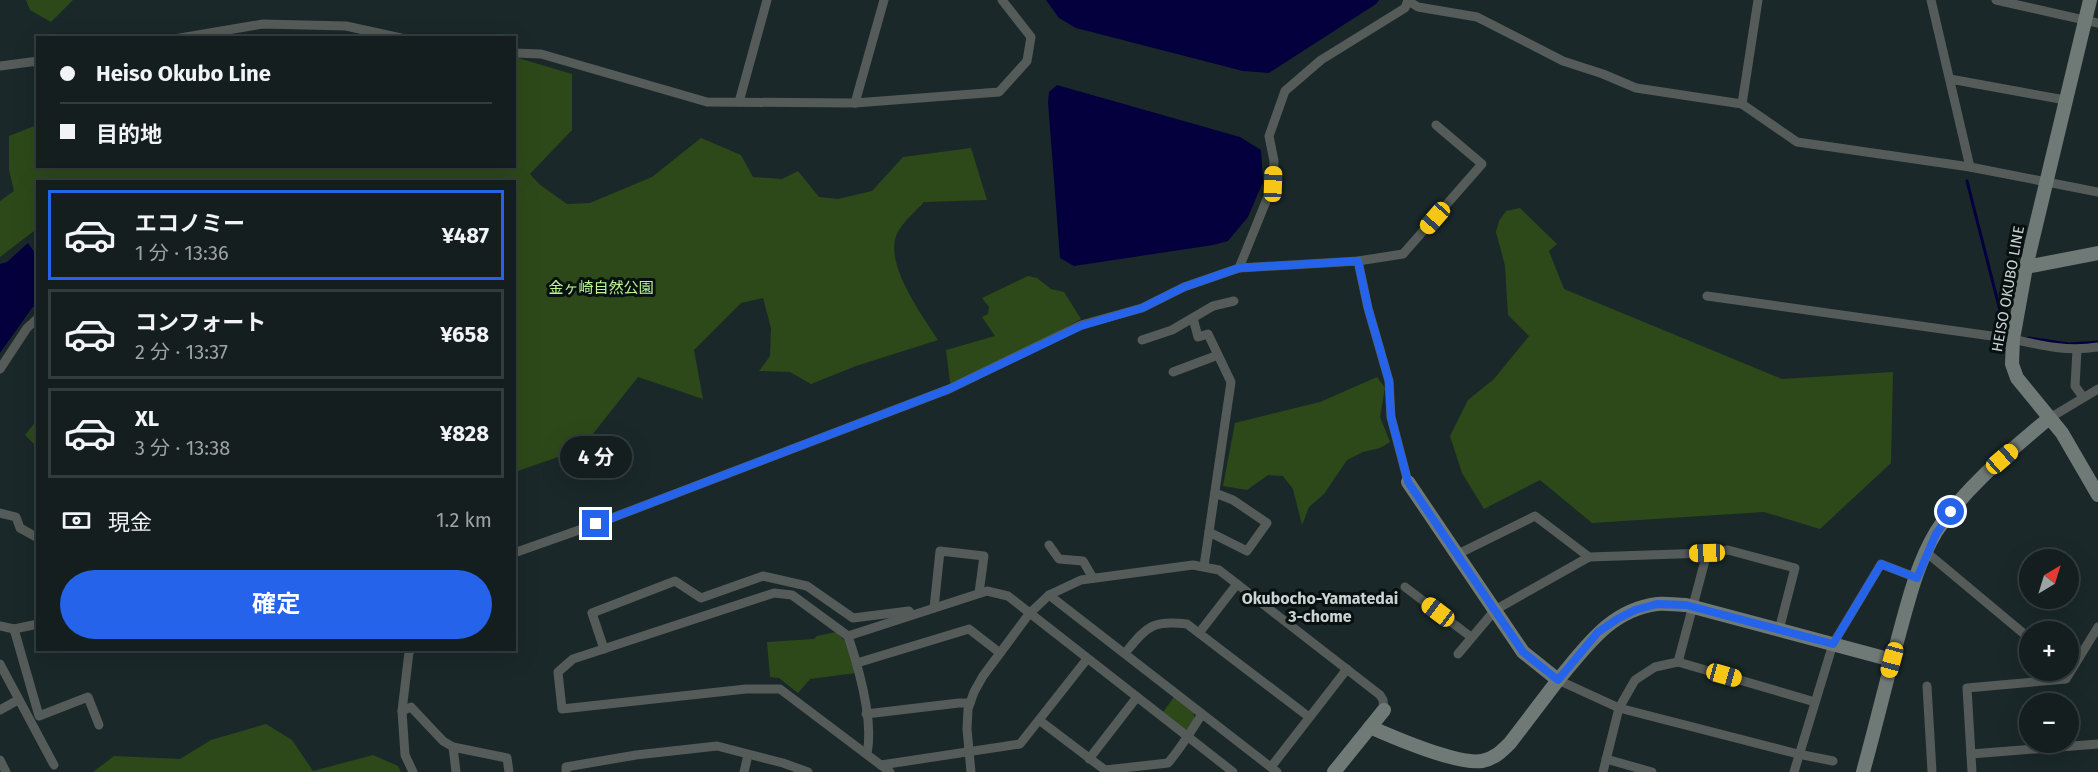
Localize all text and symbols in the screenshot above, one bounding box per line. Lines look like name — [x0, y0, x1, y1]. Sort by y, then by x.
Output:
text: Heiso Okubo Line — [96, 60, 271, 87]
text: 目的地 — [96, 121, 162, 148]
car — [1263, 166, 1283, 202]
car — [1416, 199, 1454, 237]
icon: car — [63, 208, 117, 262]
text: エコノミー — [135, 210, 245, 237]
text: ¥487 — [442, 222, 489, 249]
street label: HEISO OKUBO LINE — [1988, 224, 2028, 354]
text: 1 分 · 13:36 — [135, 241, 229, 265]
park label: 金ヶ崎自然公園 — [548, 279, 654, 297]
icon: car — [63, 307, 117, 361]
text: コンフォート — [135, 309, 266, 336]
text: ¥658 — [440, 321, 489, 348]
text: 2 分 · 13:37 — [135, 340, 228, 364]
text: XL — [135, 405, 159, 432]
icon: car — [63, 406, 117, 460]
text: ¥828 — [440, 420, 489, 447]
text: 3 分 · 13:38 — [135, 436, 230, 460]
callout: 4 分 — [560, 437, 632, 479]
car — [1983, 440, 2021, 478]
text: 4 分 — [578, 445, 614, 469]
route start — [1937, 498, 1964, 525]
icon: cash — [60, 504, 93, 537]
text: 1.2 km — [436, 508, 492, 532]
text: 現金 — [108, 509, 152, 536]
route end — [582, 510, 609, 537]
car — [1689, 543, 1725, 563]
north arrow — [2019, 549, 2079, 609]
map controls — [2019, 549, 2079, 753]
button: 確定 — [60, 570, 492, 639]
district label: Okubocho-Yamatedai 3-chome — [1242, 589, 1398, 626]
car — [1418, 594, 1458, 630]
button: + — [2019, 621, 2079, 681]
car — [1879, 640, 1905, 680]
car — [1704, 661, 1744, 689]
button: − — [2019, 693, 2079, 753]

